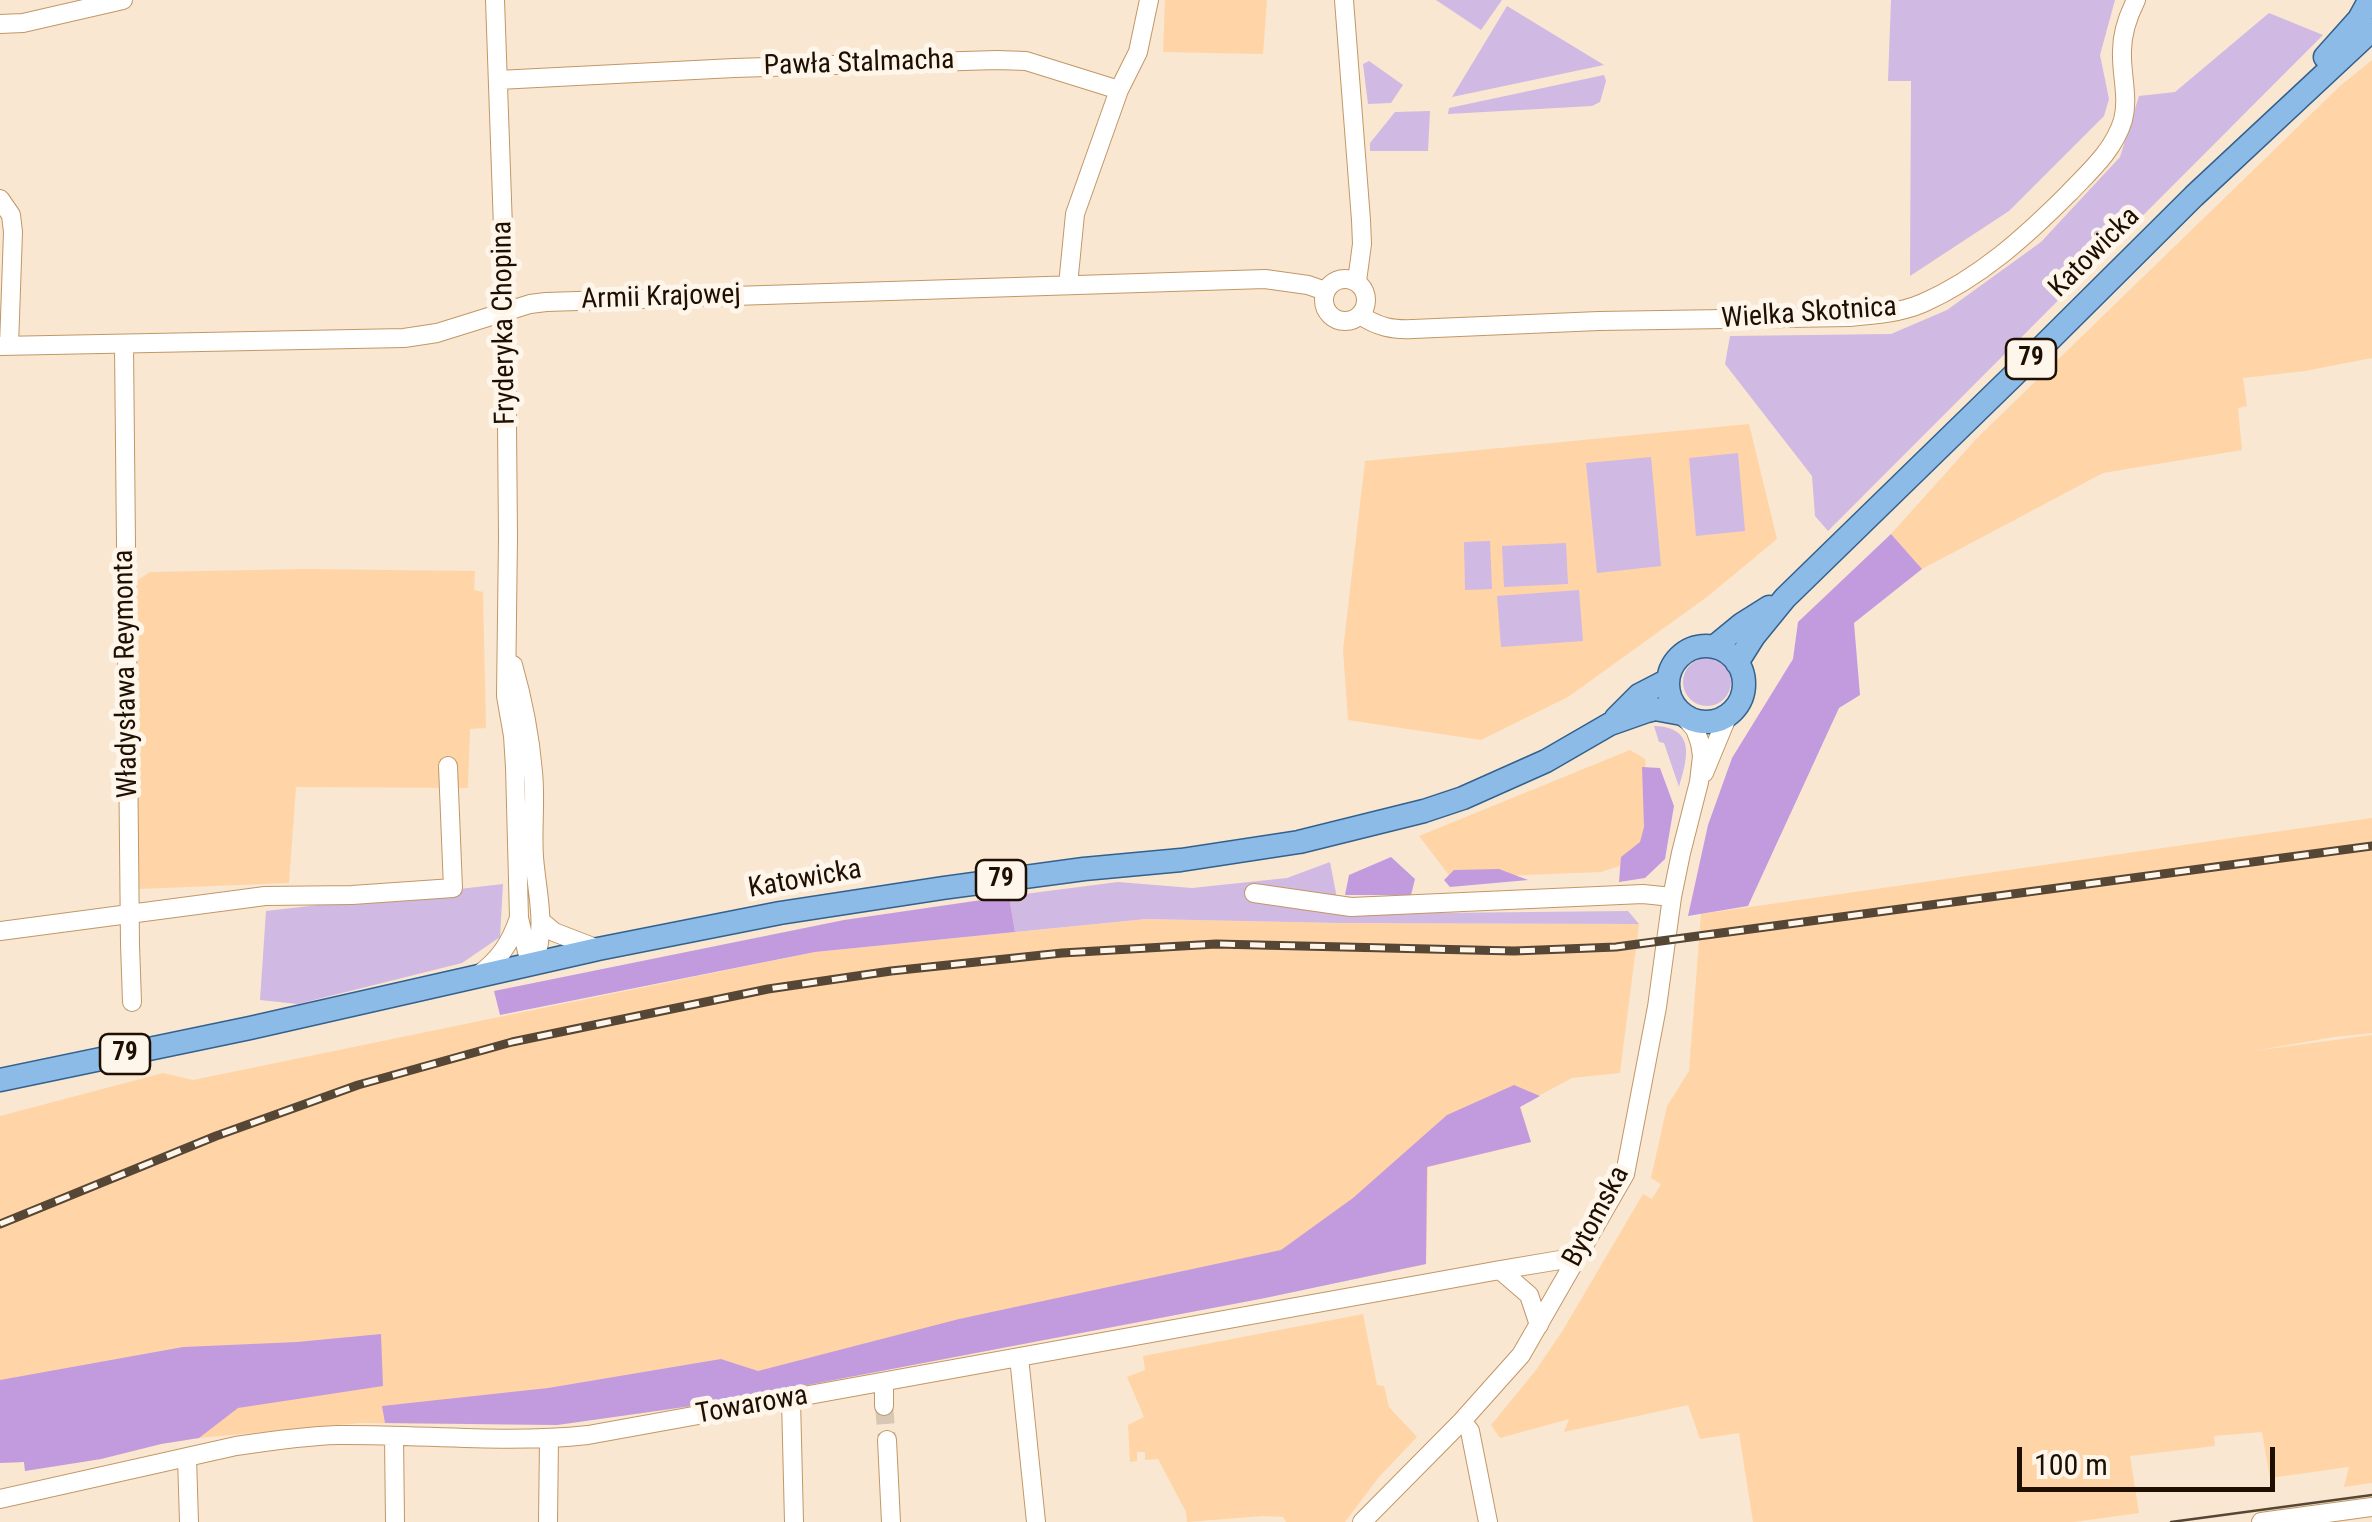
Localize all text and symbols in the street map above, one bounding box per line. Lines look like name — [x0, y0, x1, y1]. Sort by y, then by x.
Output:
street label: Pawła Stalmacha — [763, 44, 955, 84]
street label: Katowicka — [2043, 201, 2147, 305]
street label: Fryderyka Chopina — [486, 221, 524, 425]
street label: Armii Krajowej — [581, 278, 741, 318]
street label: Wielka Skotnica — [1720, 291, 1898, 337]
road number: 79 — [2006, 339, 2056, 379]
street label: Władysława Reymonta — [108, 550, 146, 798]
street label: Katowicka — [746, 854, 864, 906]
road number: 79 — [976, 860, 1026, 900]
road number: 79 — [100, 1034, 150, 1074]
street label: Bytomska — [1557, 1161, 1637, 1273]
street label: Towarowa — [694, 1380, 810, 1432]
scale bar — [2022, 1427, 2280, 1489]
text: 100 m — [2034, 1447, 2108, 1482]

